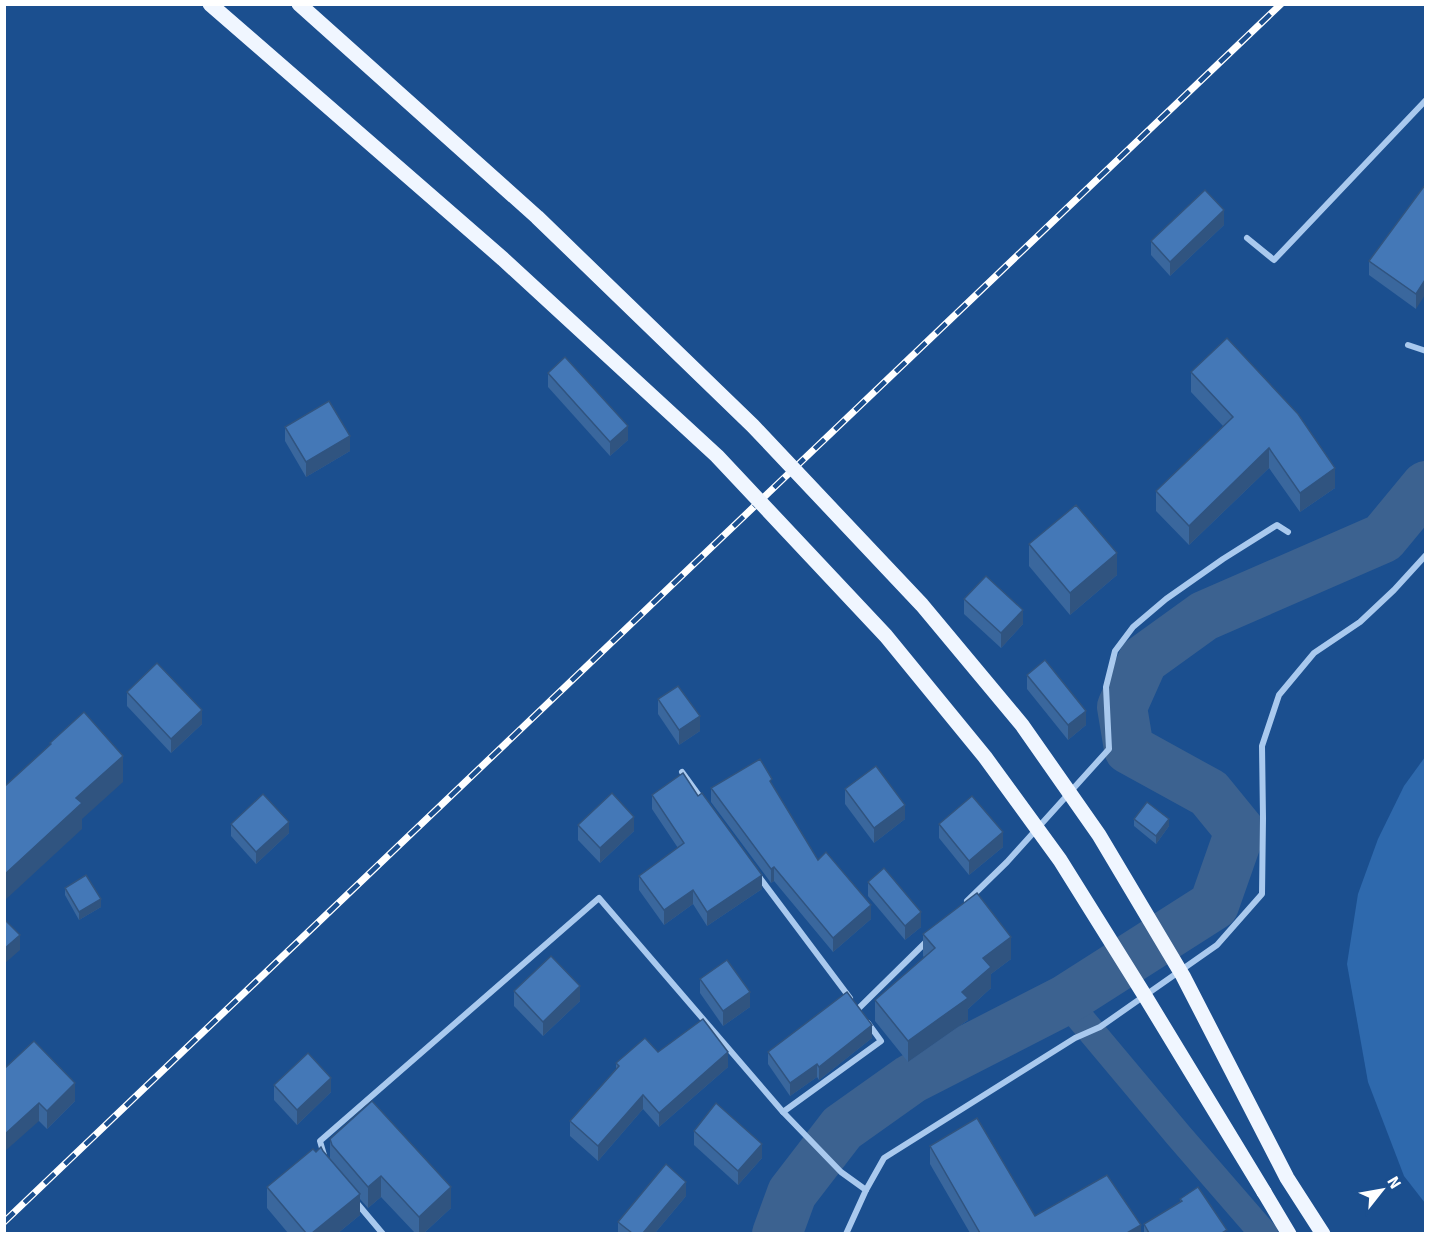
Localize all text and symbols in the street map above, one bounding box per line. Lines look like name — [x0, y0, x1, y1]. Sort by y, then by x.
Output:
north arrow — [1352, 1160, 1412, 1220]
text: N — [1383, 1173, 1405, 1193]

